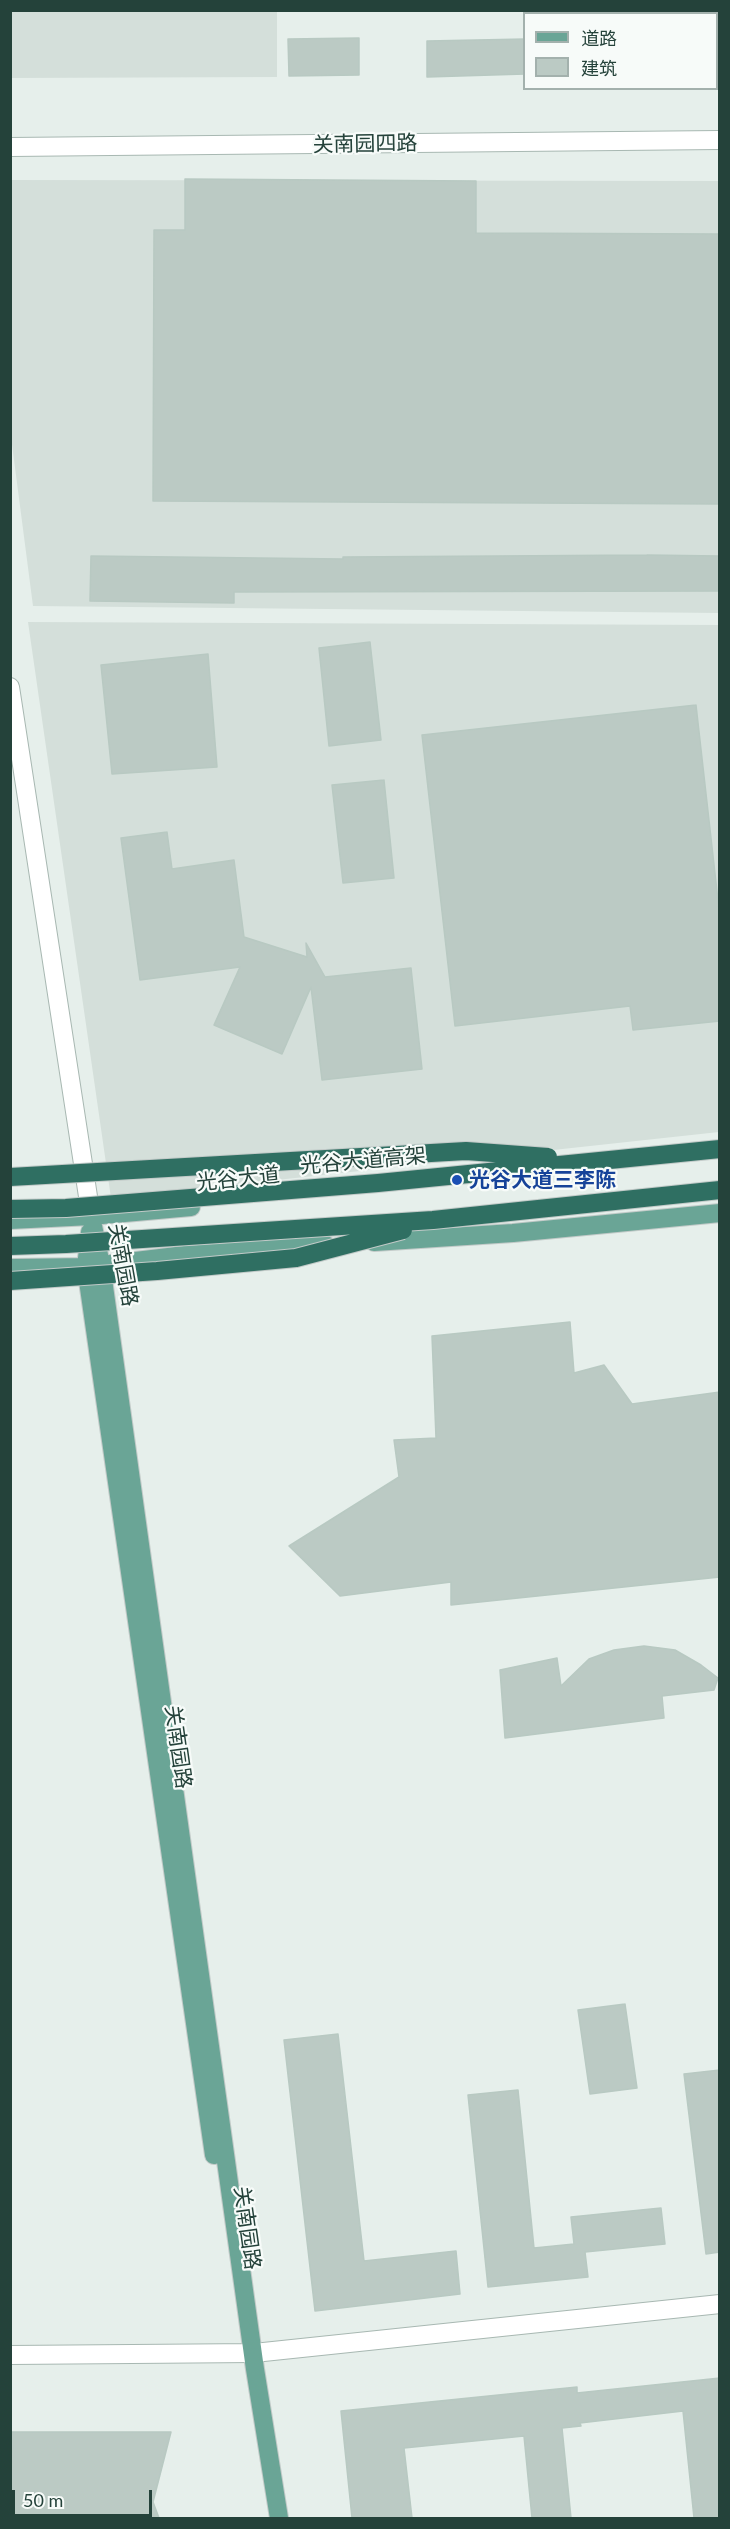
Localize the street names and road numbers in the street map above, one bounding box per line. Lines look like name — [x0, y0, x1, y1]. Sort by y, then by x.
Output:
street label: 关南园四路 — [312, 130, 418, 158]
street label: 光谷大道高架 — [299, 1143, 427, 1179]
street label: 光谷大道 — [195, 1162, 281, 1196]
street label: 关南园路 — [103, 1221, 143, 1309]
street label: 关南园路 — [160, 1704, 196, 1790]
street label: 关南园路 — [229, 2185, 265, 2271]

